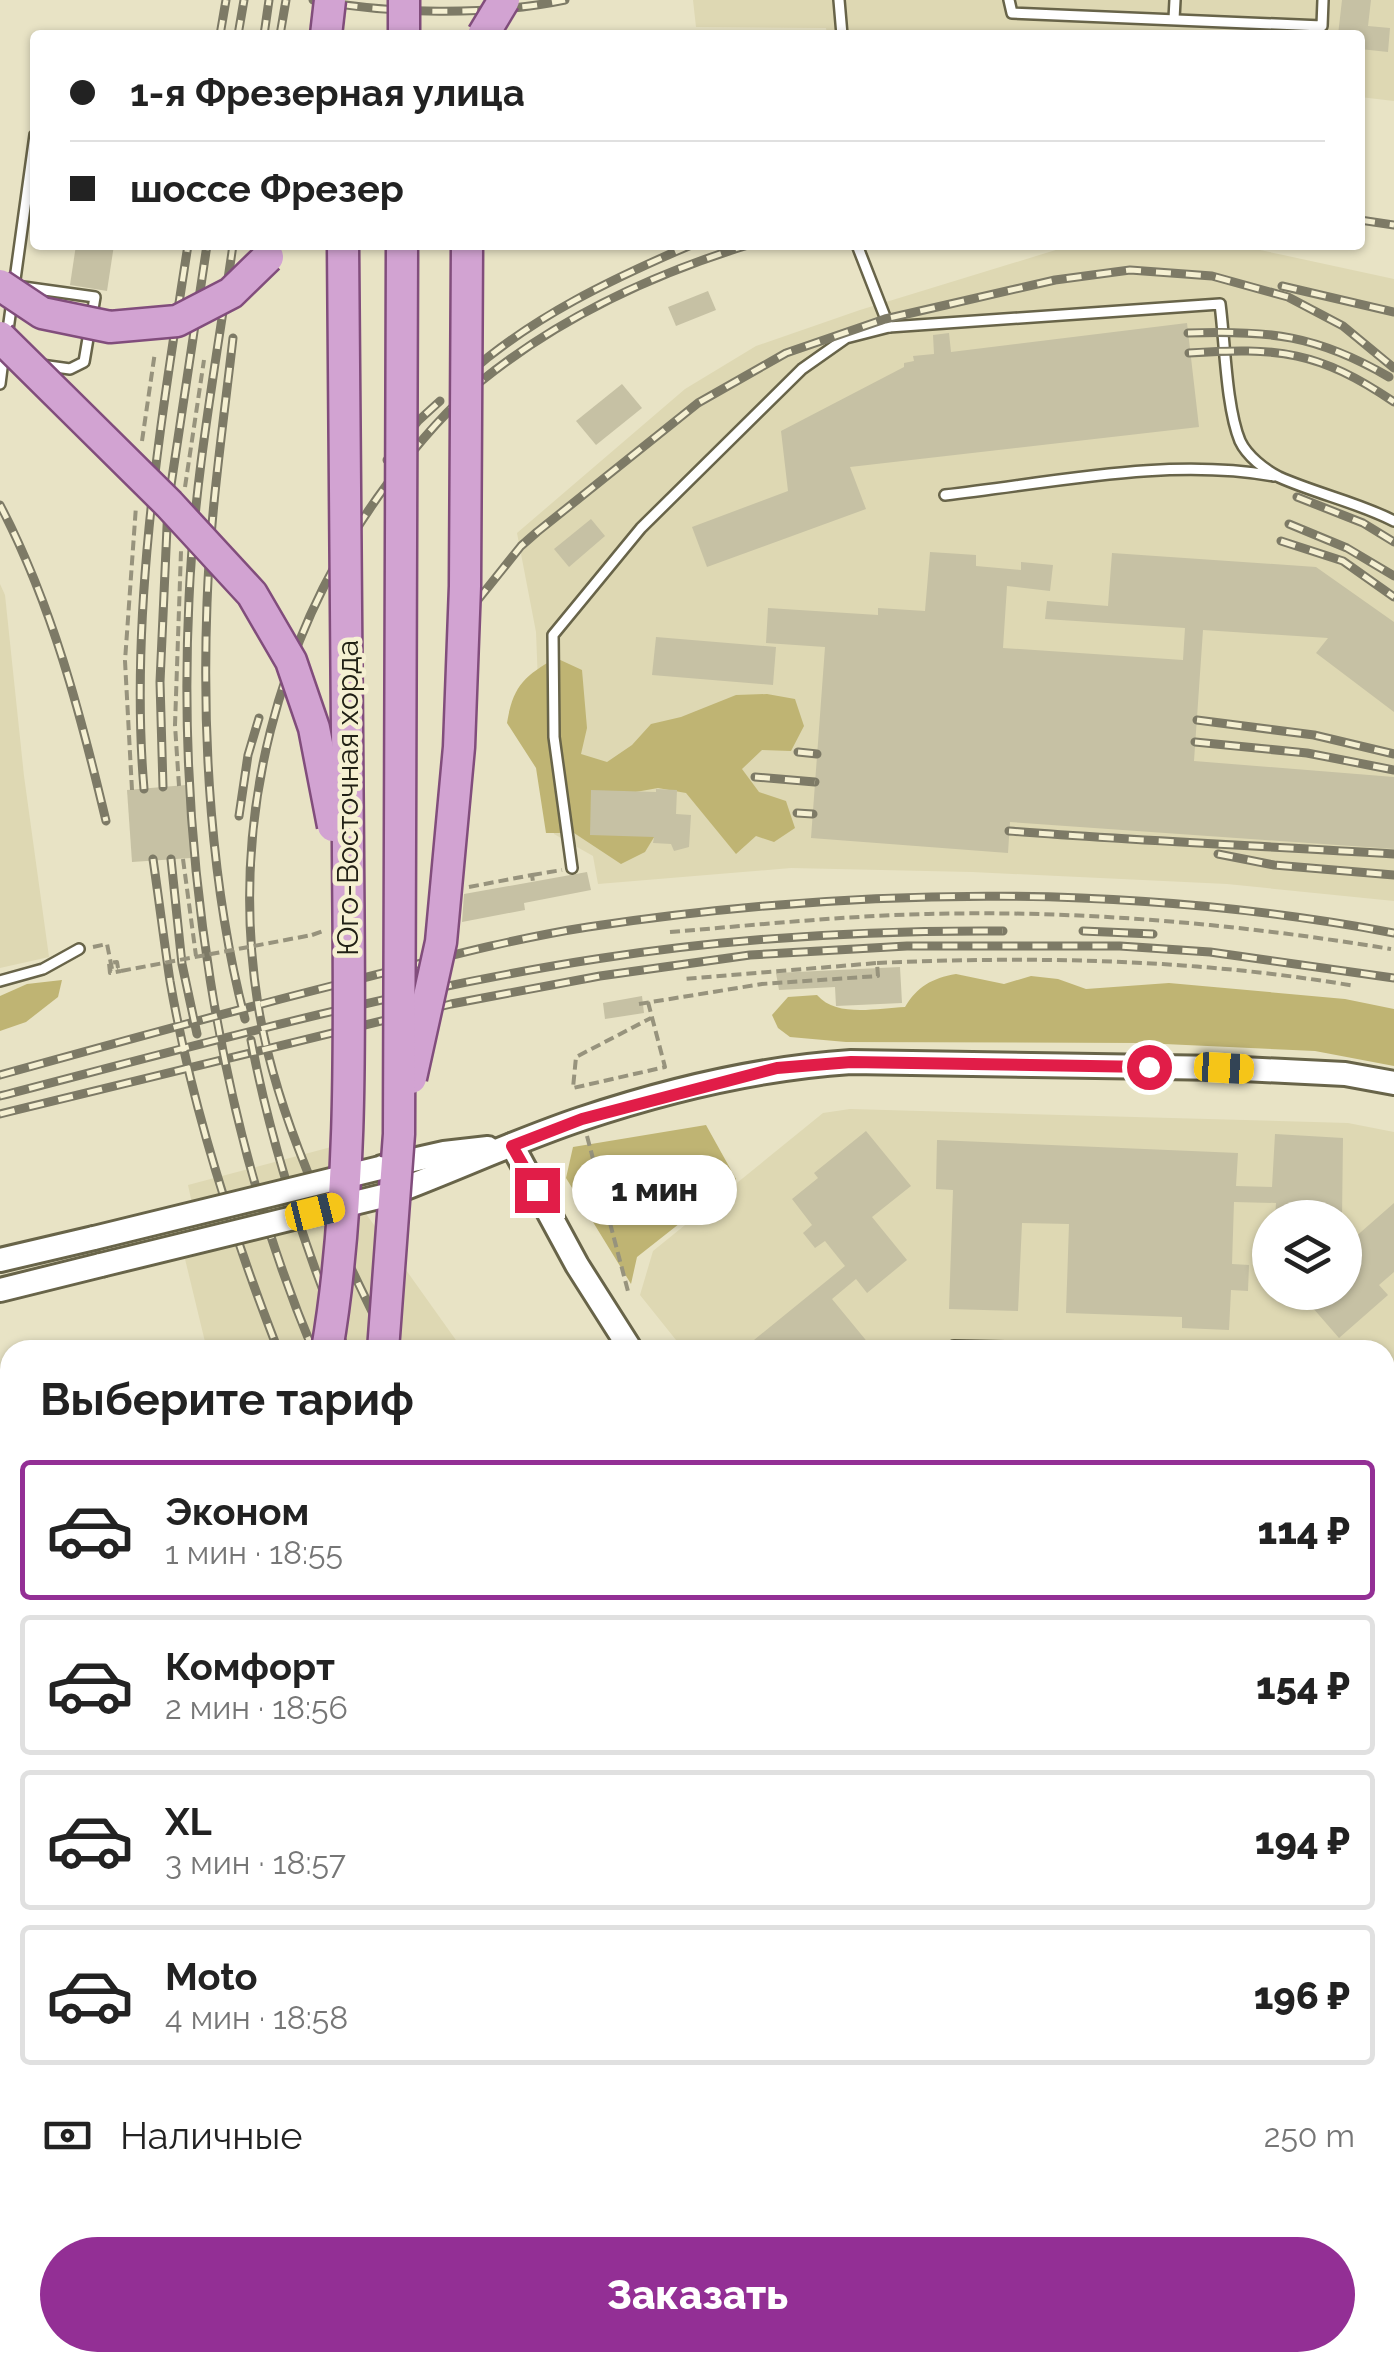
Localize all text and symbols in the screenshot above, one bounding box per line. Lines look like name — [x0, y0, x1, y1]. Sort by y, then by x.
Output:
text: 1-я Фрезерная улица — [130, 70, 525, 115]
text: шоссе Фрезер — [130, 166, 404, 211]
street label: Юго-Восточная хорда — [330, 640, 365, 956]
route start — [1127, 1045, 1172, 1090]
car — [1193, 1051, 1255, 1085]
callout: 1 мин — [572, 1155, 737, 1225]
route end — [515, 1168, 560, 1213]
text: 1 мин — [611, 1171, 698, 1208]
car — [282, 1190, 348, 1234]
map controls — [1252, 1200, 1362, 1310]
button: layers — [1252, 1200, 1362, 1310]
text: Выберите тариф — [40, 1373, 414, 1426]
icon: car — [45, 1485, 135, 1575]
text: Эконом — [165, 1489, 309, 1534]
text: 114 ₽ — [1258, 1508, 1350, 1553]
text: 1 мин · 18:55 — [165, 1534, 343, 1571]
icon: car — [45, 1640, 135, 1730]
text: Комфорт — [165, 1644, 335, 1689]
text: 154 ₽ — [1256, 1663, 1350, 1708]
text: 2 мин · 18:56 — [165, 1689, 348, 1726]
icon: car — [45, 1795, 135, 1885]
text: XL — [165, 1799, 212, 1844]
text: 194 ₽ — [1255, 1818, 1350, 1863]
text: 3 мин · 18:57 — [165, 1844, 346, 1881]
icon: car — [45, 1950, 135, 2040]
text: Moto — [165, 1954, 258, 1999]
text: 196 ₽ — [1254, 1973, 1350, 2018]
text: 4 мин · 18:58 — [165, 1999, 348, 2036]
icon: cash — [40, 2108, 95, 2163]
text: Наличные — [120, 2113, 303, 2158]
text: 250 m — [1264, 2117, 1355, 2154]
button: Заказать — [40, 2237, 1355, 2352]

